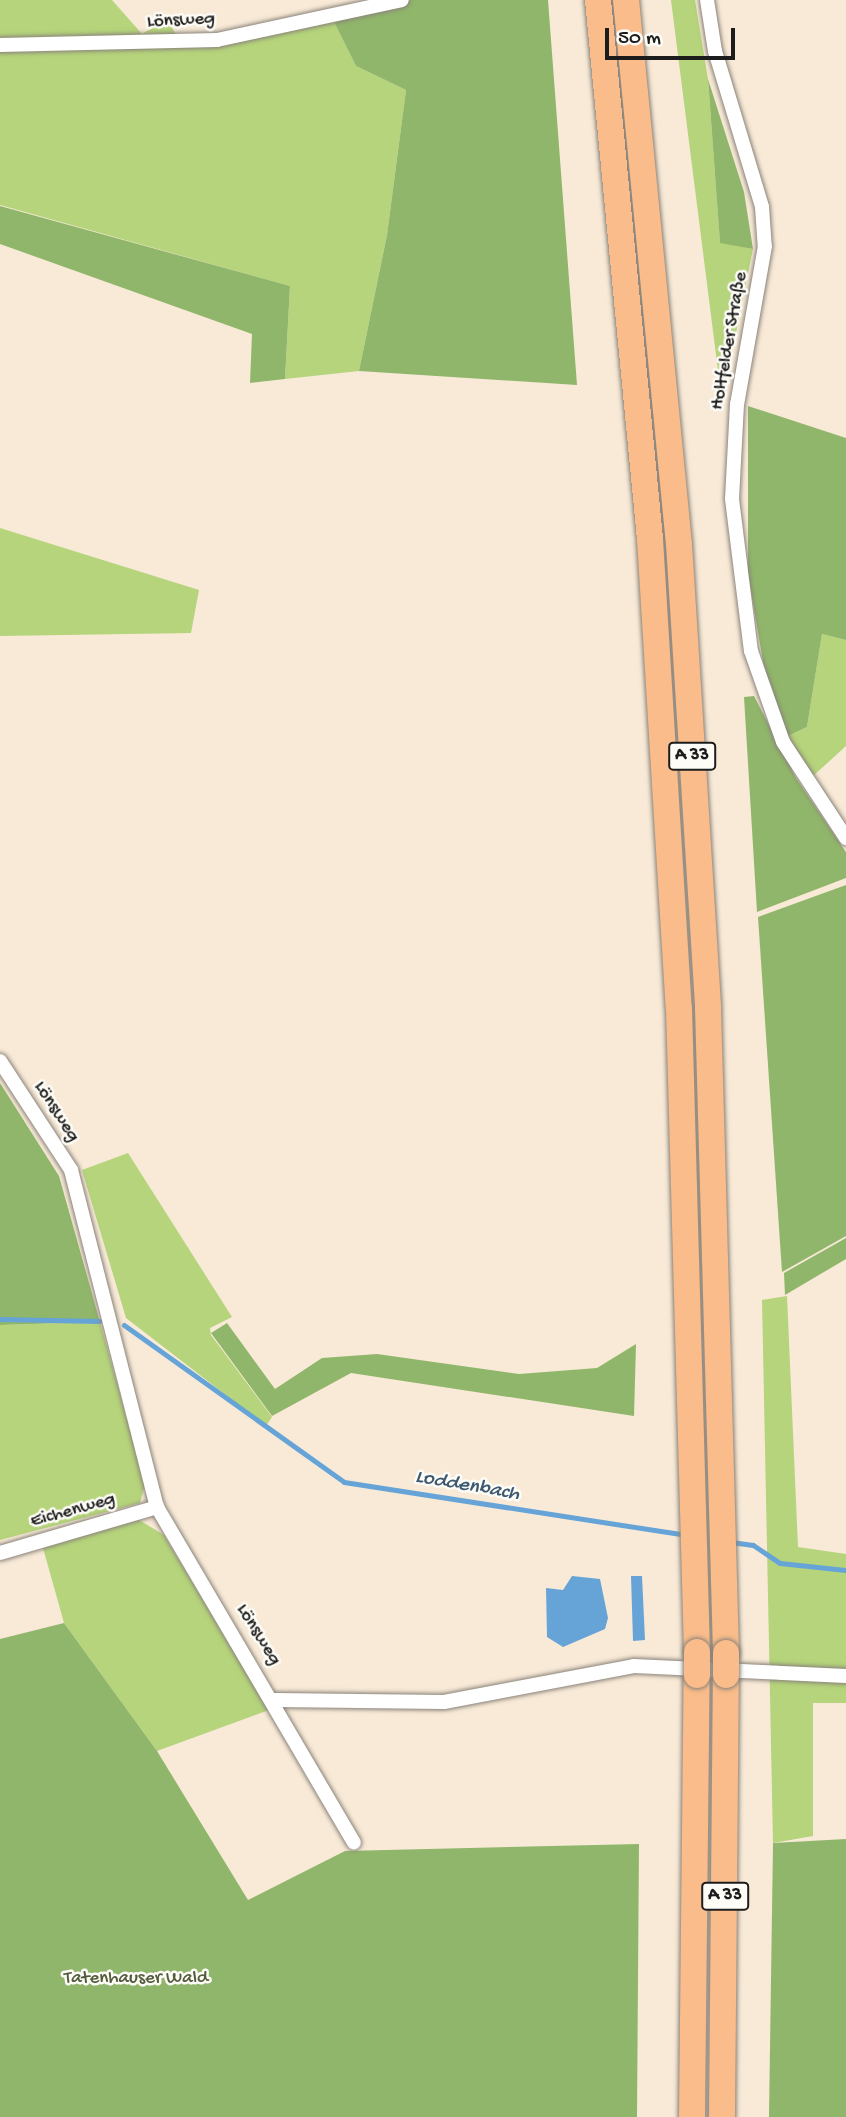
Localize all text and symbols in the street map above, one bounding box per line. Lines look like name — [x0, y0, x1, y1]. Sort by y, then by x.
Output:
street label: Lönsweg — [146, 8, 216, 34]
scale bar — [608, 14, 738, 58]
text: 50 m — [618, 27, 661, 52]
street label: Holtfelder Straße — [707, 270, 753, 412]
road number: A 33 — [668, 742, 716, 770]
street label: Lönsweg — [28, 1077, 84, 1147]
water label: Loddenbach — [413, 1465, 521, 1509]
street label: Eichenweg — [28, 1488, 118, 1534]
street label: Lönsweg — [230, 1600, 286, 1670]
road number: A 33 — [700, 1882, 750, 1910]
park label: Tatenhauser Wald — [64, 1968, 208, 1990]

